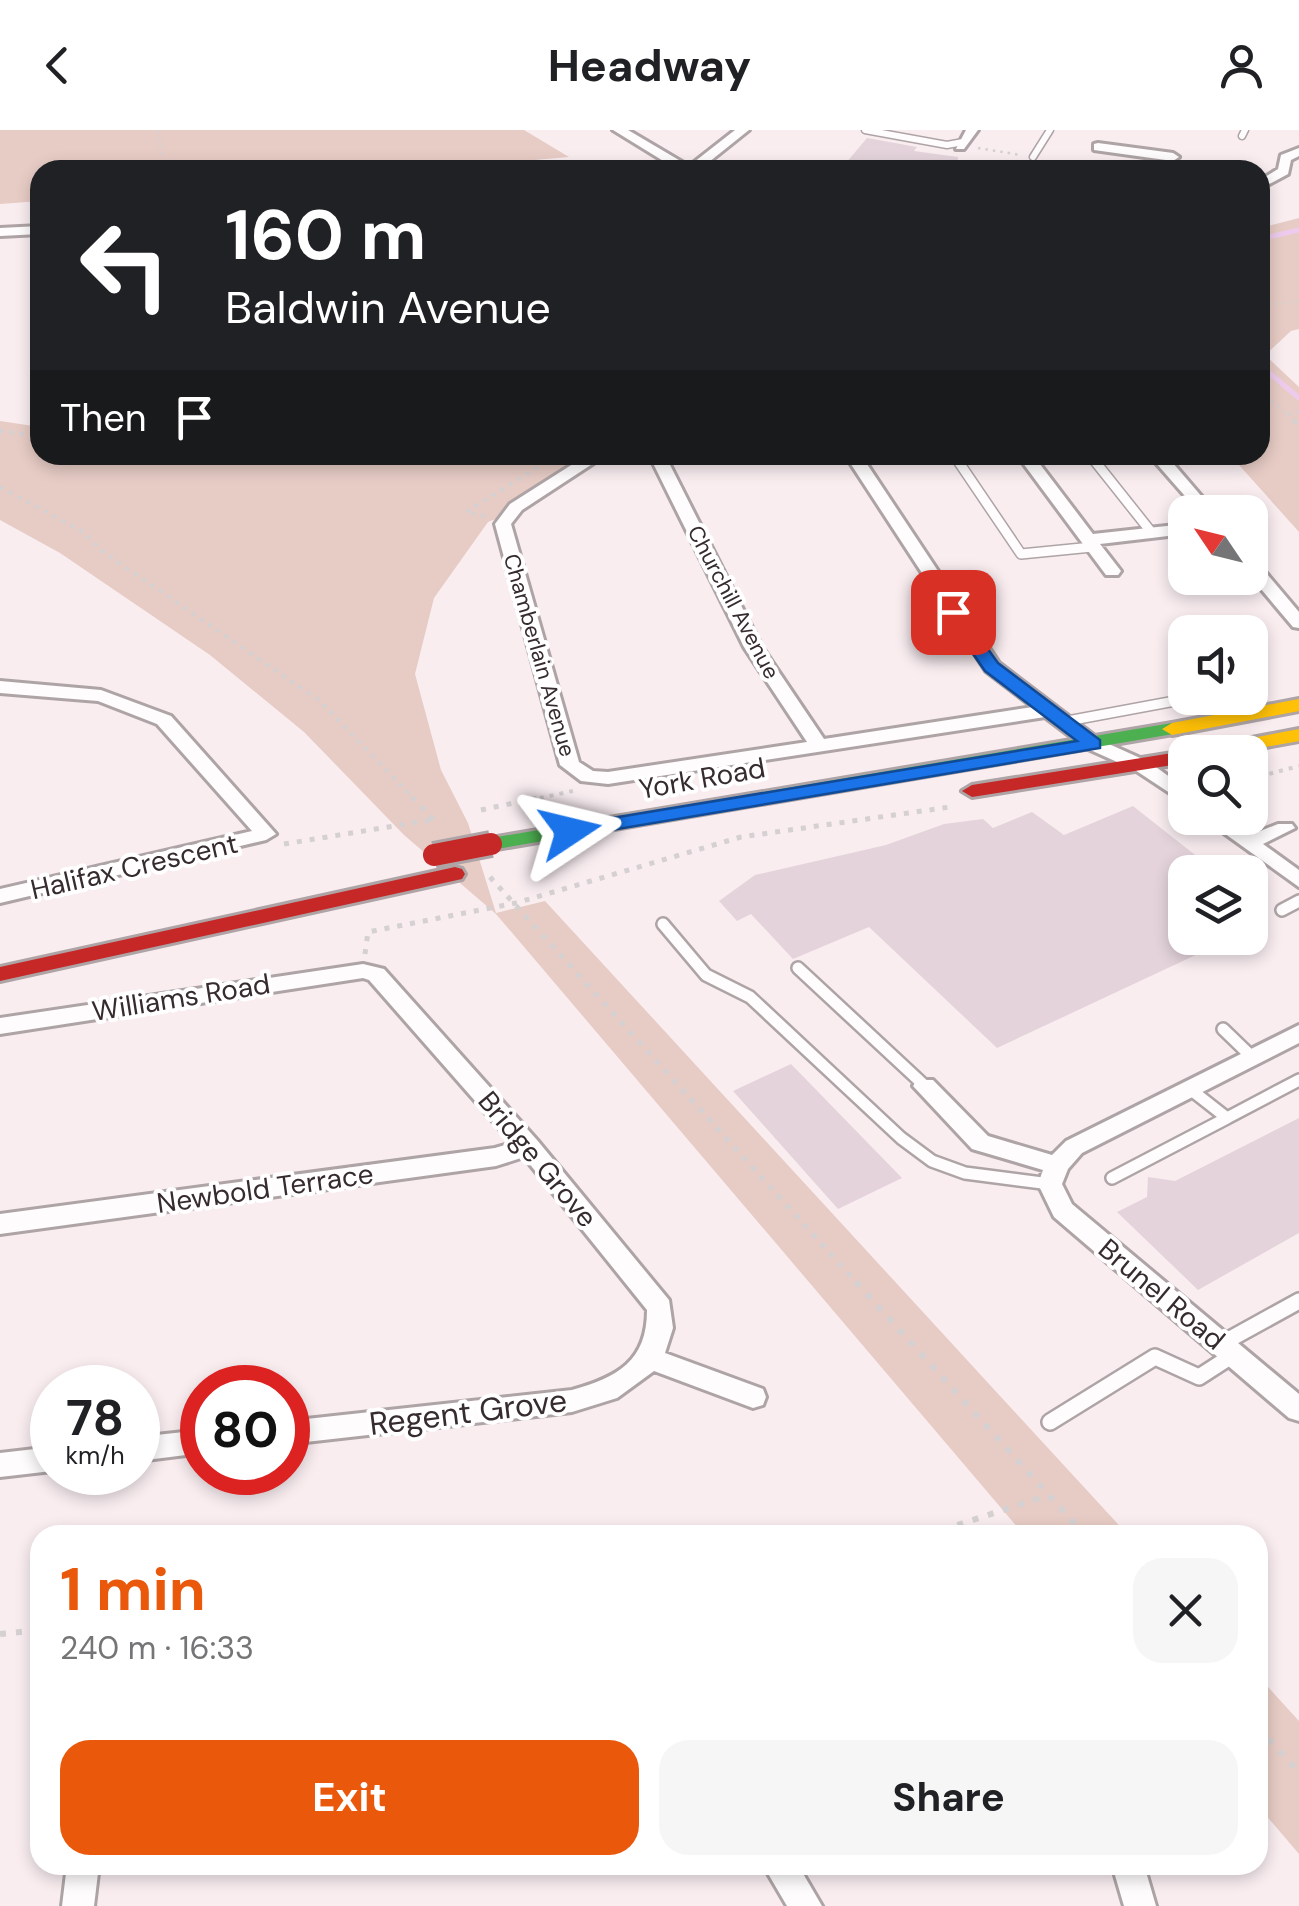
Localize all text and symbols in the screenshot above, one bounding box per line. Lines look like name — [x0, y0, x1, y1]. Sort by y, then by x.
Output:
text: Headway — [548, 36, 751, 95]
icon: back — [30, 38, 85, 93]
icon: person — [1214, 38, 1269, 93]
text: 160 m — [225, 190, 426, 281]
icon: left — [60, 200, 190, 330]
text: Baldwin Avenue — [225, 278, 551, 337]
icon: arrive — [167, 390, 222, 445]
text: Then — [60, 393, 147, 443]
north arrow — [1168, 495, 1268, 595]
map controls — [1168, 495, 1268, 955]
street label: Churchill Avenue — [681, 521, 786, 684]
street label: Chamberlain Avenue — [497, 550, 582, 760]
pin — [911, 570, 996, 655]
icon: arrive — [926, 585, 981, 640]
button: sound — [1168, 615, 1268, 715]
button: search — [1168, 735, 1268, 835]
street label: York Road — [636, 749, 768, 808]
position arrow — [518, 779, 622, 883]
street label: Halifax Crescent — [27, 825, 241, 908]
button: layers — [1168, 855, 1268, 955]
street label: Williams Road — [89, 965, 273, 1030]
street label: Bridge Grove — [470, 1084, 605, 1235]
street label: Newbold Terrace — [154, 1155, 376, 1222]
street label: Brunel Road — [1091, 1231, 1233, 1358]
speed limit sign: 80 — [180, 1365, 310, 1495]
street label: Regent Grove — [367, 1379, 569, 1445]
text: 78 — [66, 1385, 124, 1451]
text: km/h — [65, 1439, 125, 1472]
text: 1 min — [60, 1550, 206, 1629]
button: close — [1133, 1558, 1238, 1663]
text: 240 m · 16:33 — [60, 1627, 254, 1669]
button: Exit — [60, 1740, 639, 1855]
button: Share — [659, 1740, 1238, 1855]

